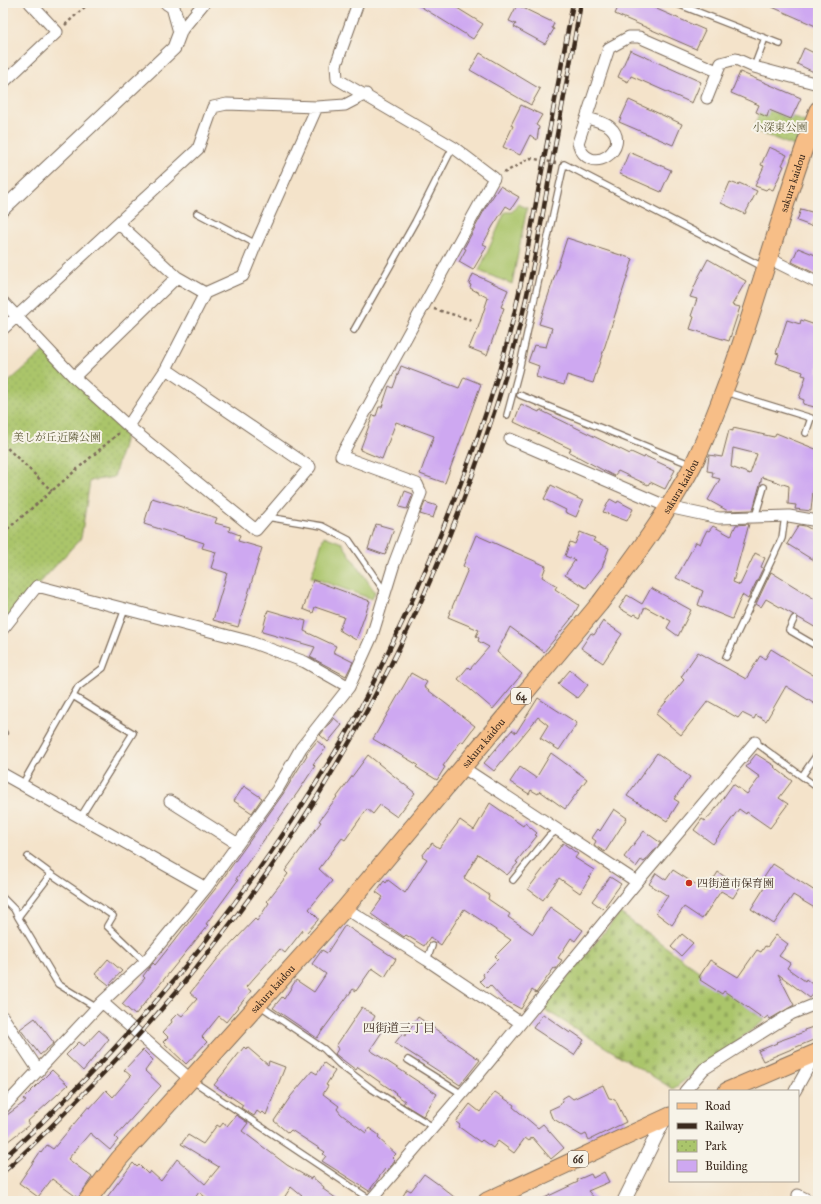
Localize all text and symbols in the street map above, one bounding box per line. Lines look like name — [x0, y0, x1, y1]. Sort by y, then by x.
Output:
park label: 小深東公園 — [753, 121, 808, 134]
street label: sakura kaidou — [777, 152, 809, 214]
park label: 美しが丘近隣公園 — [13, 431, 101, 444]
street label: sakura kaidou — [660, 457, 702, 516]
road number: 64 — [511, 688, 531, 704]
street label: sakura kaidou — [459, 716, 508, 770]
place label: 四街道市保育園 — [697, 877, 774, 890]
marker: 四街道市保育園 — [684, 878, 694, 888]
street label: sakura kaidou — [248, 962, 298, 1016]
district label: 四街道三丁目 — [363, 1021, 435, 1035]
legend — [669, 1090, 799, 1182]
text: Road — [705, 1099, 731, 1113]
text: Railway — [705, 1119, 744, 1133]
text: Park — [705, 1139, 727, 1153]
road number: 66 — [568, 1151, 588, 1167]
text: Building — [705, 1159, 748, 1174]

